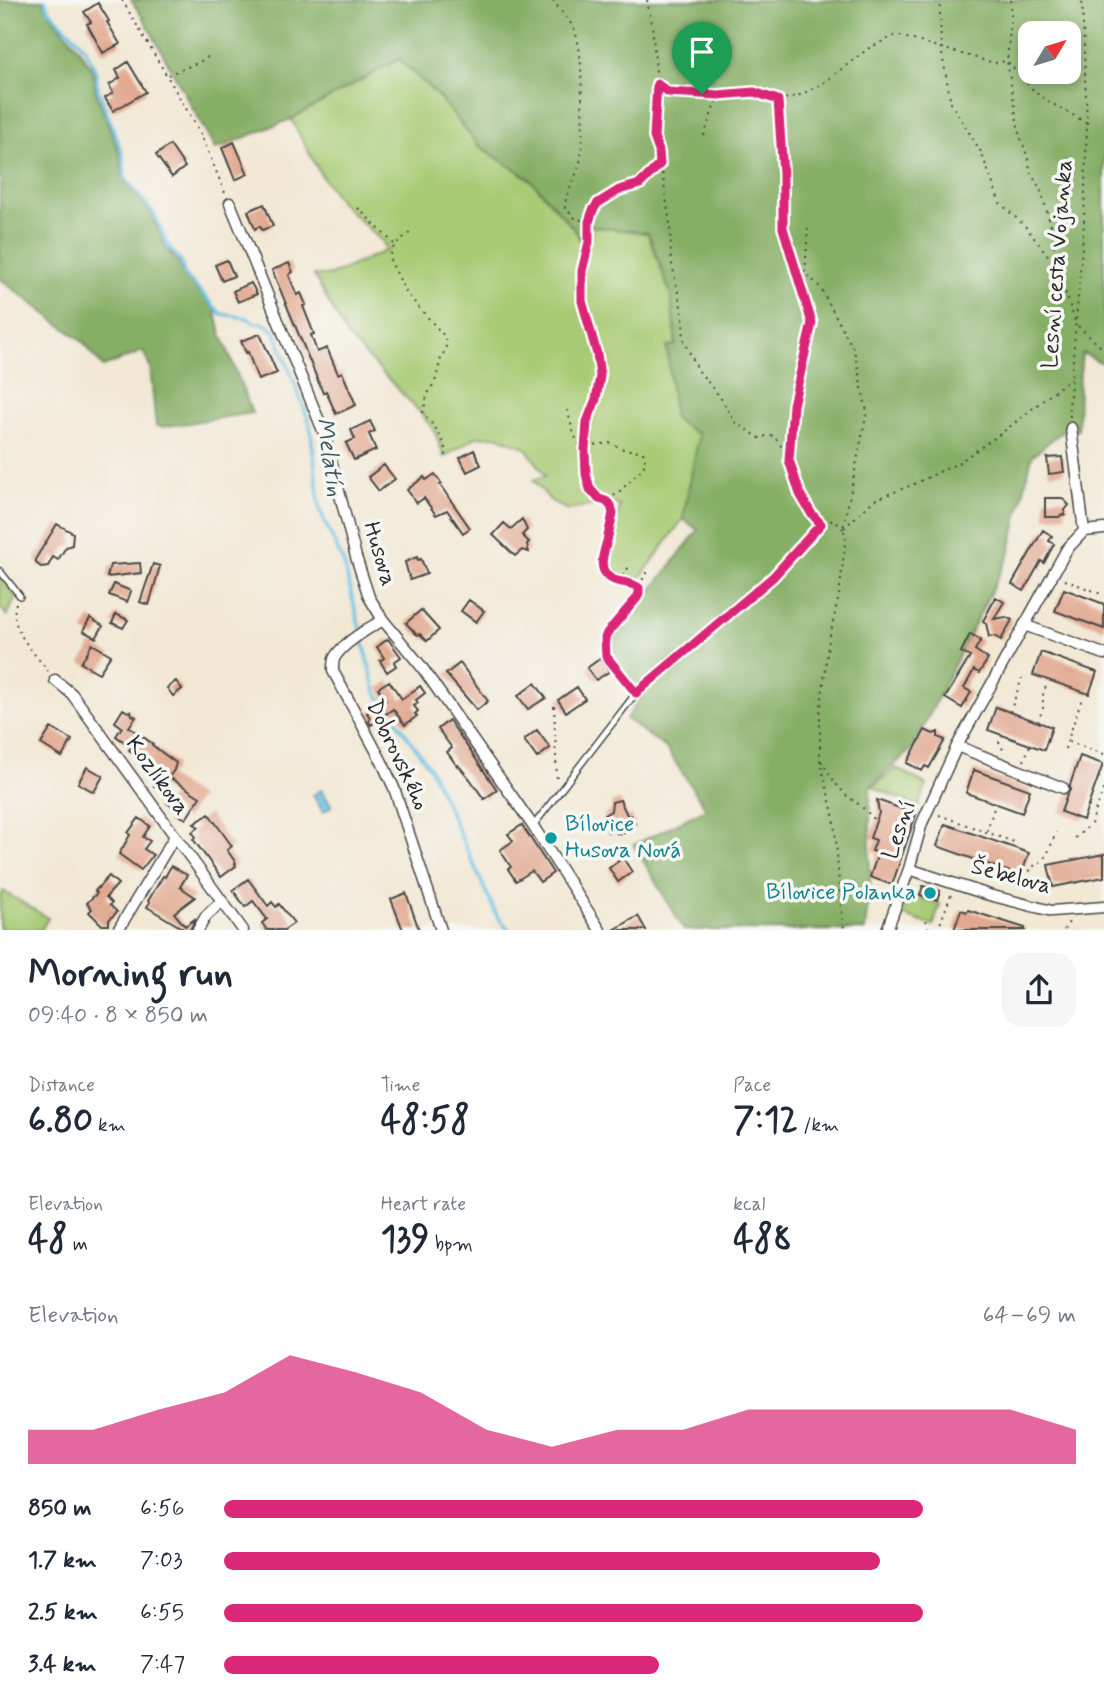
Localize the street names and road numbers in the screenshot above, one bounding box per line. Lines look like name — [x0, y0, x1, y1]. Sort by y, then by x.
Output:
street label: Lesní cesta Vojanka — [1036, 158, 1080, 370]
street label: Husova — [355, 518, 403, 590]
street label: Dobrovského — [358, 695, 436, 815]
street label: Kozlíkova — [118, 730, 196, 822]
street label: Lesní — [876, 796, 924, 864]
street label: Šebelova — [968, 852, 1054, 902]

